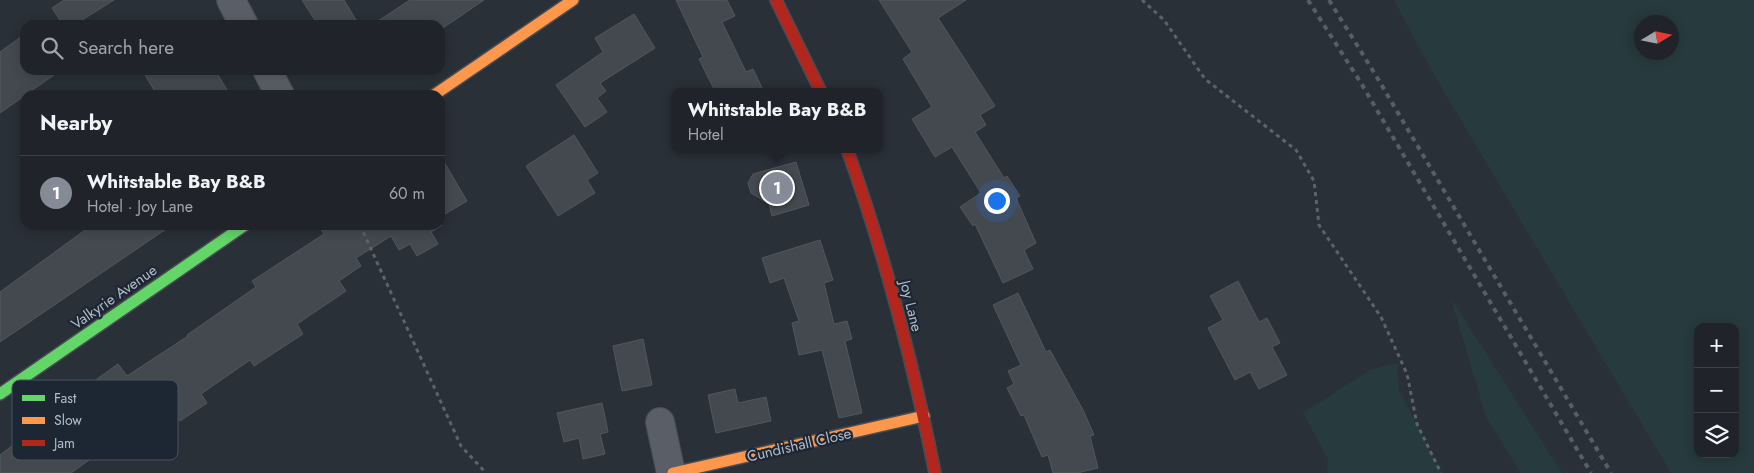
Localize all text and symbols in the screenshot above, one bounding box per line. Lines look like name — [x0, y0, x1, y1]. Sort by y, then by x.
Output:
north arrow — [1634, 15, 1679, 60]
search box — [20, 20, 445, 75]
icon: search — [38, 34, 66, 62]
text: Search here — [78, 34, 174, 61]
popup — [671, 88, 883, 153]
text: Whitstable Bay B&B — [688, 96, 866, 123]
text: Nearby — [40, 108, 112, 138]
text: Hotel — [688, 123, 724, 146]
text: Whitstable Bay B&B — [87, 168, 266, 195]
pin: 1 — [761, 169, 793, 207]
text: 1 — [52, 182, 60, 205]
text: 60 m — [389, 182, 425, 205]
your location — [984, 188, 1010, 214]
text: Hotel · Joy Lane — [87, 195, 193, 218]
street label: Valkyrie Avenue — [67, 259, 162, 335]
street label: Joy Lane — [894, 276, 928, 334]
map controls — [1694, 323, 1739, 458]
button: + — [1694, 323, 1739, 368]
button: − — [1694, 368, 1739, 413]
legend — [12, 380, 178, 460]
text: Fast — [54, 388, 77, 408]
text: Slow — [54, 410, 82, 430]
button: layers — [1694, 413, 1739, 458]
street label: Cundishall Close — [745, 422, 854, 468]
text: Jam — [52, 433, 75, 453]

